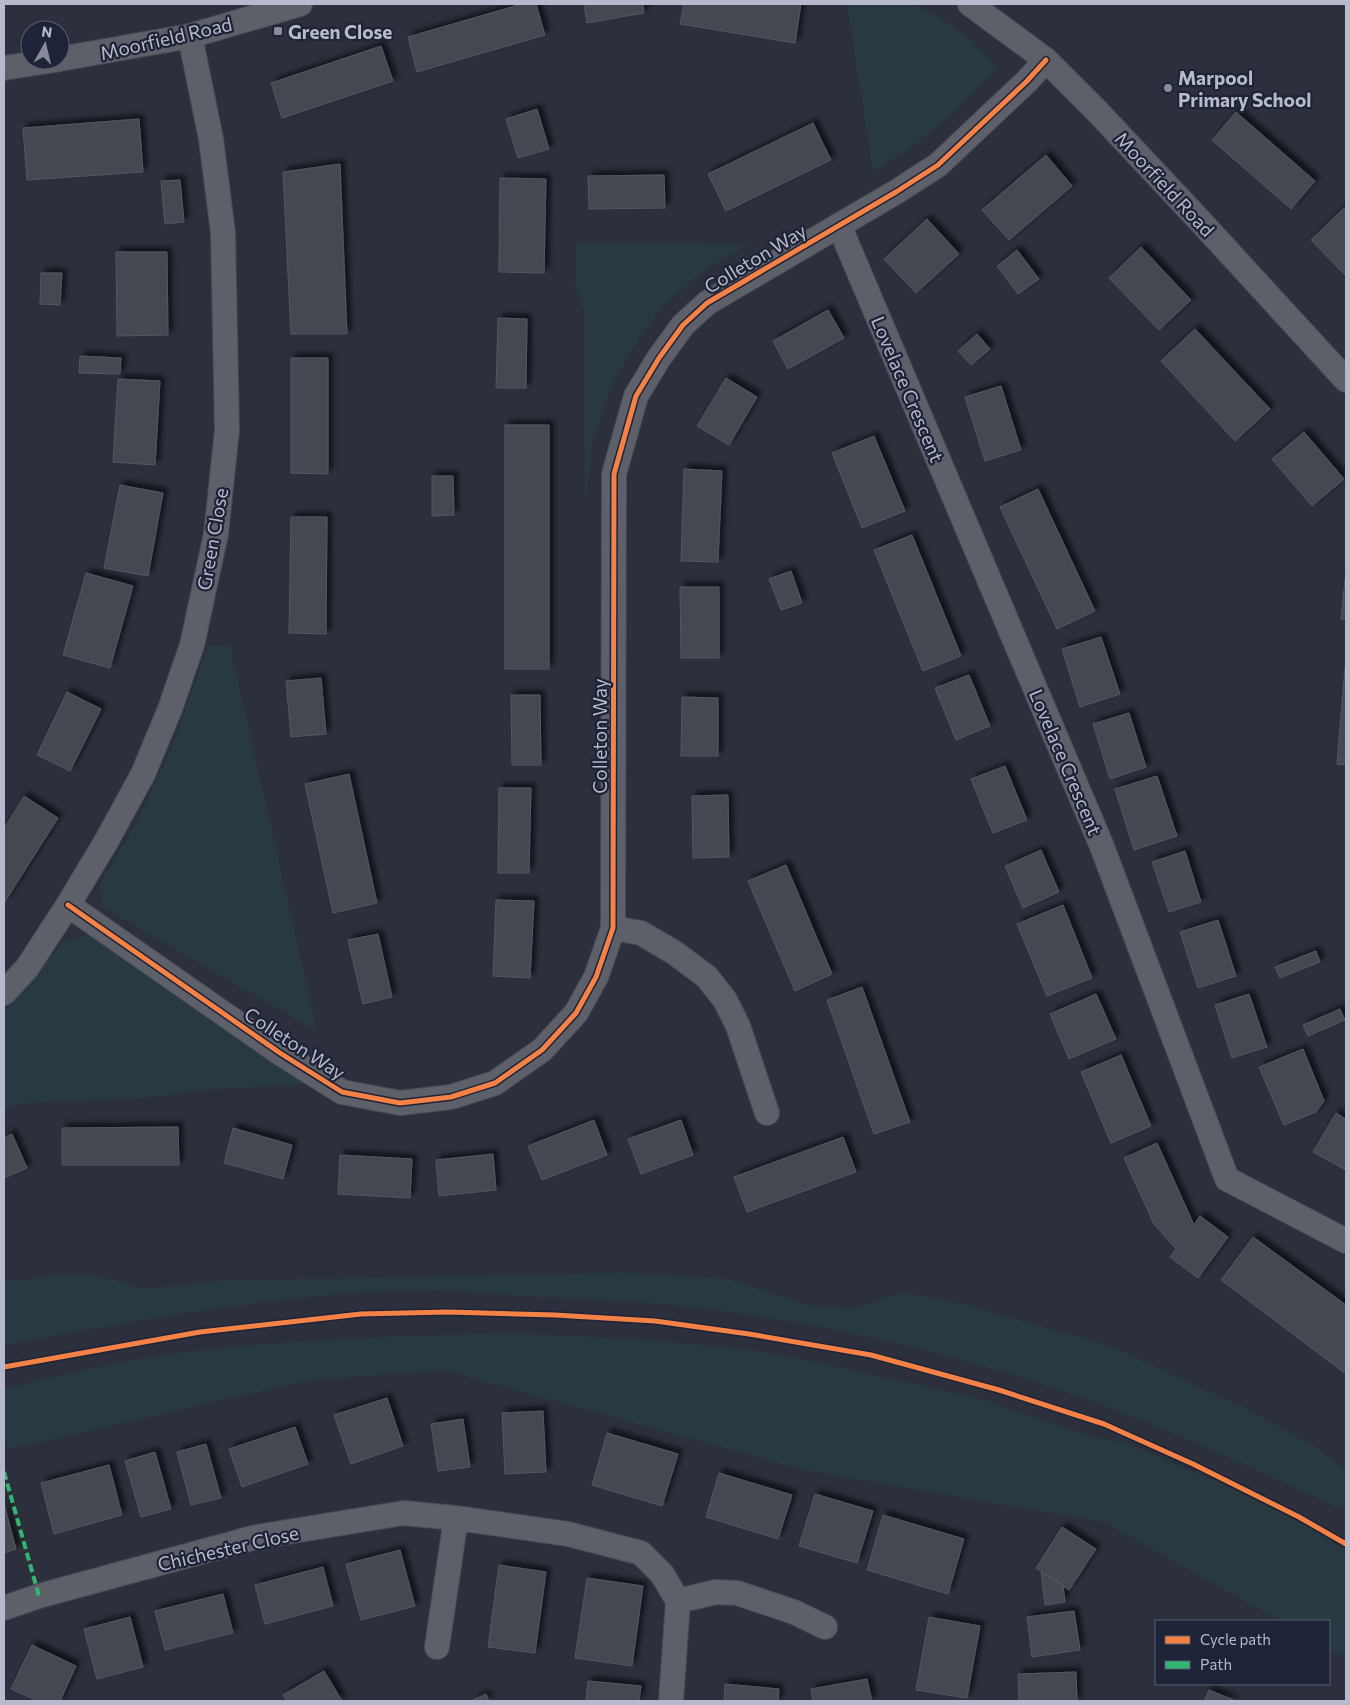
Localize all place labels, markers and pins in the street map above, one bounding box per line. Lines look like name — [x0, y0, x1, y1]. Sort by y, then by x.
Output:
place label: Green Close — [288, 20, 392, 43]
marker: Green Close — [272, 25, 284, 37]
place label: Marpool Primary School — [1178, 66, 1311, 111]
marker: Marpool Primary School — [1162, 82, 1174, 94]

